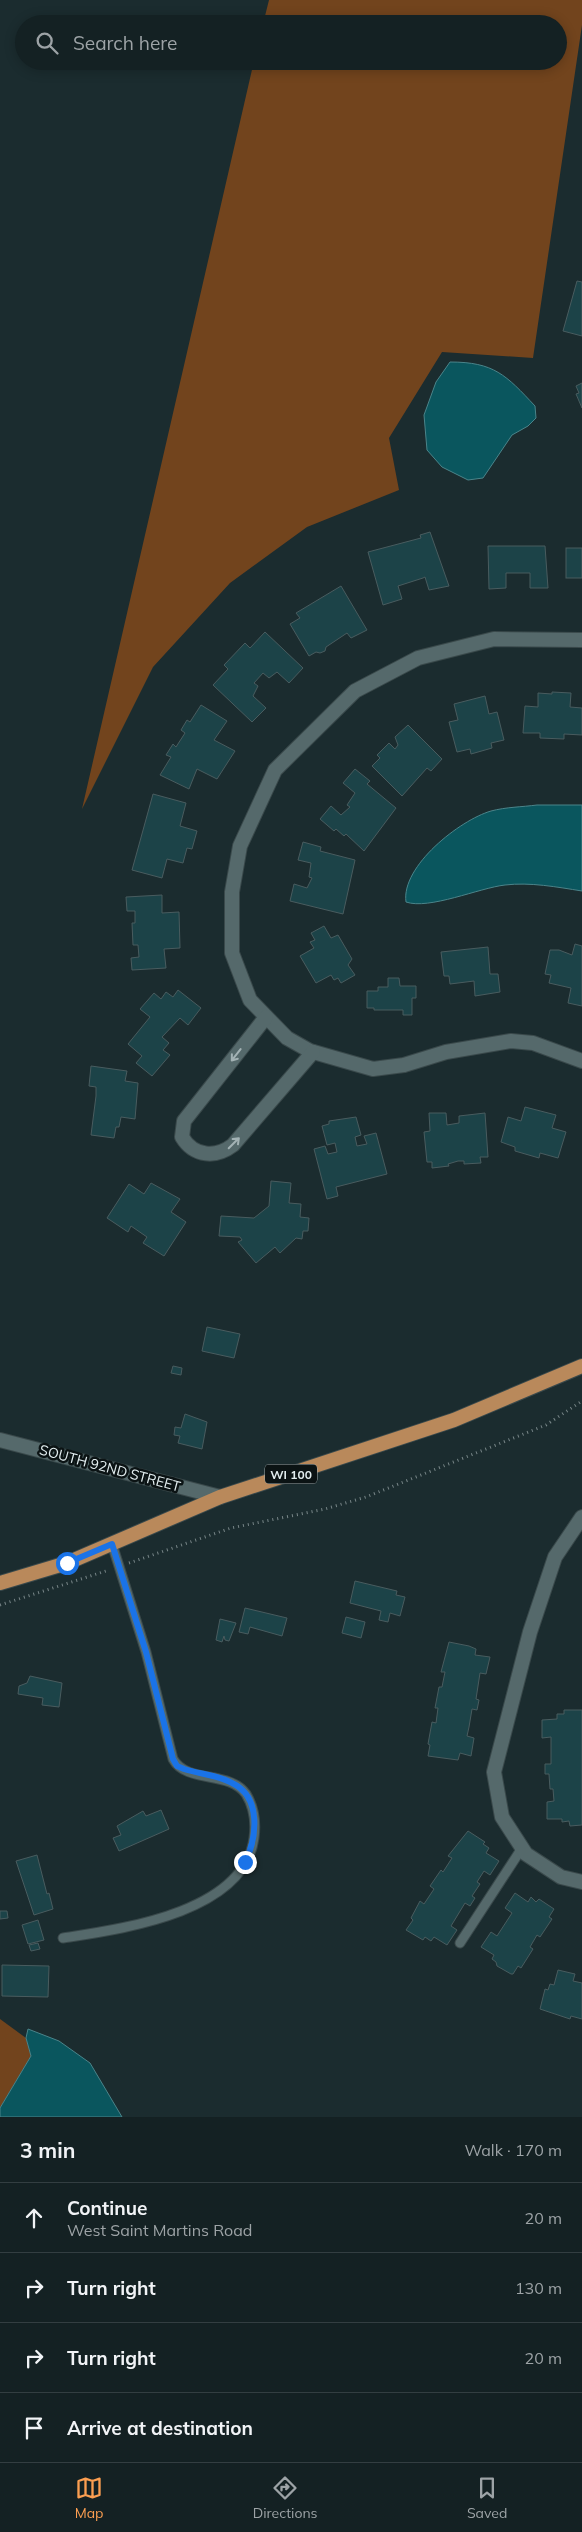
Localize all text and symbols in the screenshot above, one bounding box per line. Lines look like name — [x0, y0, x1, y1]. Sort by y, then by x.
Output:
search box — [15, 15, 567, 70]
icon: search — [33, 29, 61, 57]
text: Search here — [73, 31, 177, 55]
one-way arrow — [231, 1048, 242, 1061]
one-way arrow — [228, 1137, 240, 1149]
street label: SOUTH 92ND STREET — [37, 1440, 183, 1496]
road number: WI 100 — [265, 1465, 317, 1484]
route start — [56, 1552, 79, 1575]
route end — [234, 1851, 257, 1874]
text: 3 min — [20, 2137, 75, 2163]
text: Walk · 170 m — [464, 2140, 562, 2160]
text: Continue — [67, 2196, 147, 2220]
icon: ahead — [20, 2204, 48, 2232]
text: 20 m — [525, 2208, 562, 2228]
text: West Saint Martins Road — [67, 2220, 252, 2240]
icon: right — [20, 2274, 48, 2302]
text: Turn right — [67, 2276, 156, 2300]
text: 130 m — [515, 2278, 562, 2298]
icon: right — [20, 2344, 48, 2372]
text: Turn right — [67, 2346, 156, 2370]
text: 20 m — [525, 2348, 562, 2368]
icon: arrive — [20, 2414, 48, 2442]
text: Arrive at destination — [67, 2416, 253, 2440]
tab: Map — [75, 2474, 103, 2522]
tab: Directions — [253, 2474, 318, 2522]
tab: Saved — [467, 2474, 507, 2522]

